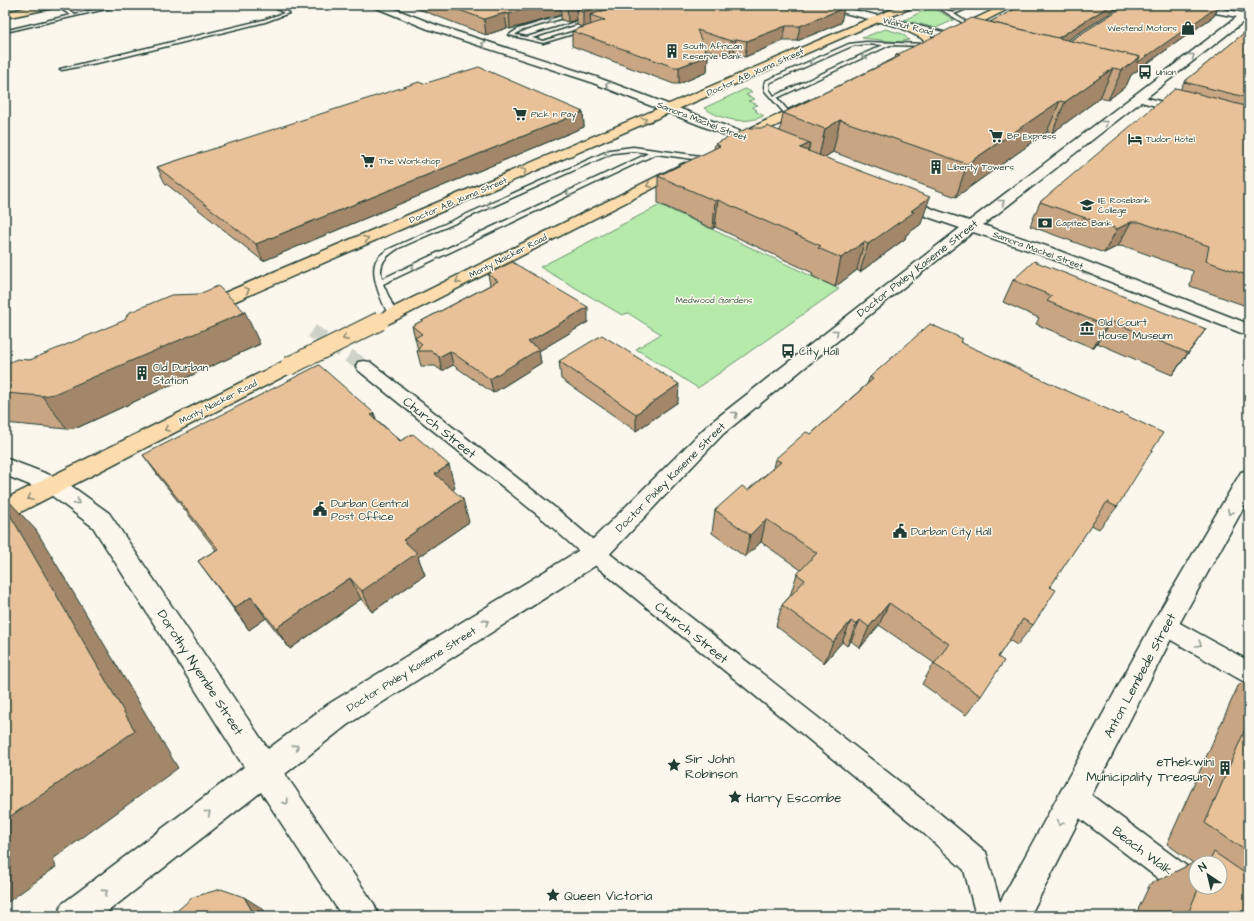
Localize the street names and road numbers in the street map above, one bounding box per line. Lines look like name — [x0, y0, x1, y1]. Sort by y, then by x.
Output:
street label: Walnut Road — [881, 14, 935, 39]
street label: Doctor A.B. Xuma Street — [705, 45, 806, 100]
street label: Samora Machel Street — [655, 98, 749, 145]
street label: Doctor A.B. Xuma Street — [407, 174, 509, 227]
street label: Doctor Pixley Kaseme Street — [854, 216, 982, 321]
street label: Samora Machel Street — [991, 228, 1085, 273]
street label: Monty Naicker Road — [467, 231, 550, 282]
street label: Monty Naicker Road — [177, 377, 260, 428]
street label: Church Street — [399, 393, 480, 463]
street label: Doctor Pixley Kaseme Street — [612, 419, 730, 536]
street label: Church Street — [651, 598, 732, 668]
street label: Dorothy Nyembe Street — [152, 606, 248, 740]
street label: Anton Lembede Street — [1099, 609, 1181, 741]
street label: Doctor Pixley Kaseme Street — [344, 623, 480, 716]
street label: Beach Walk — [1108, 822, 1176, 880]

